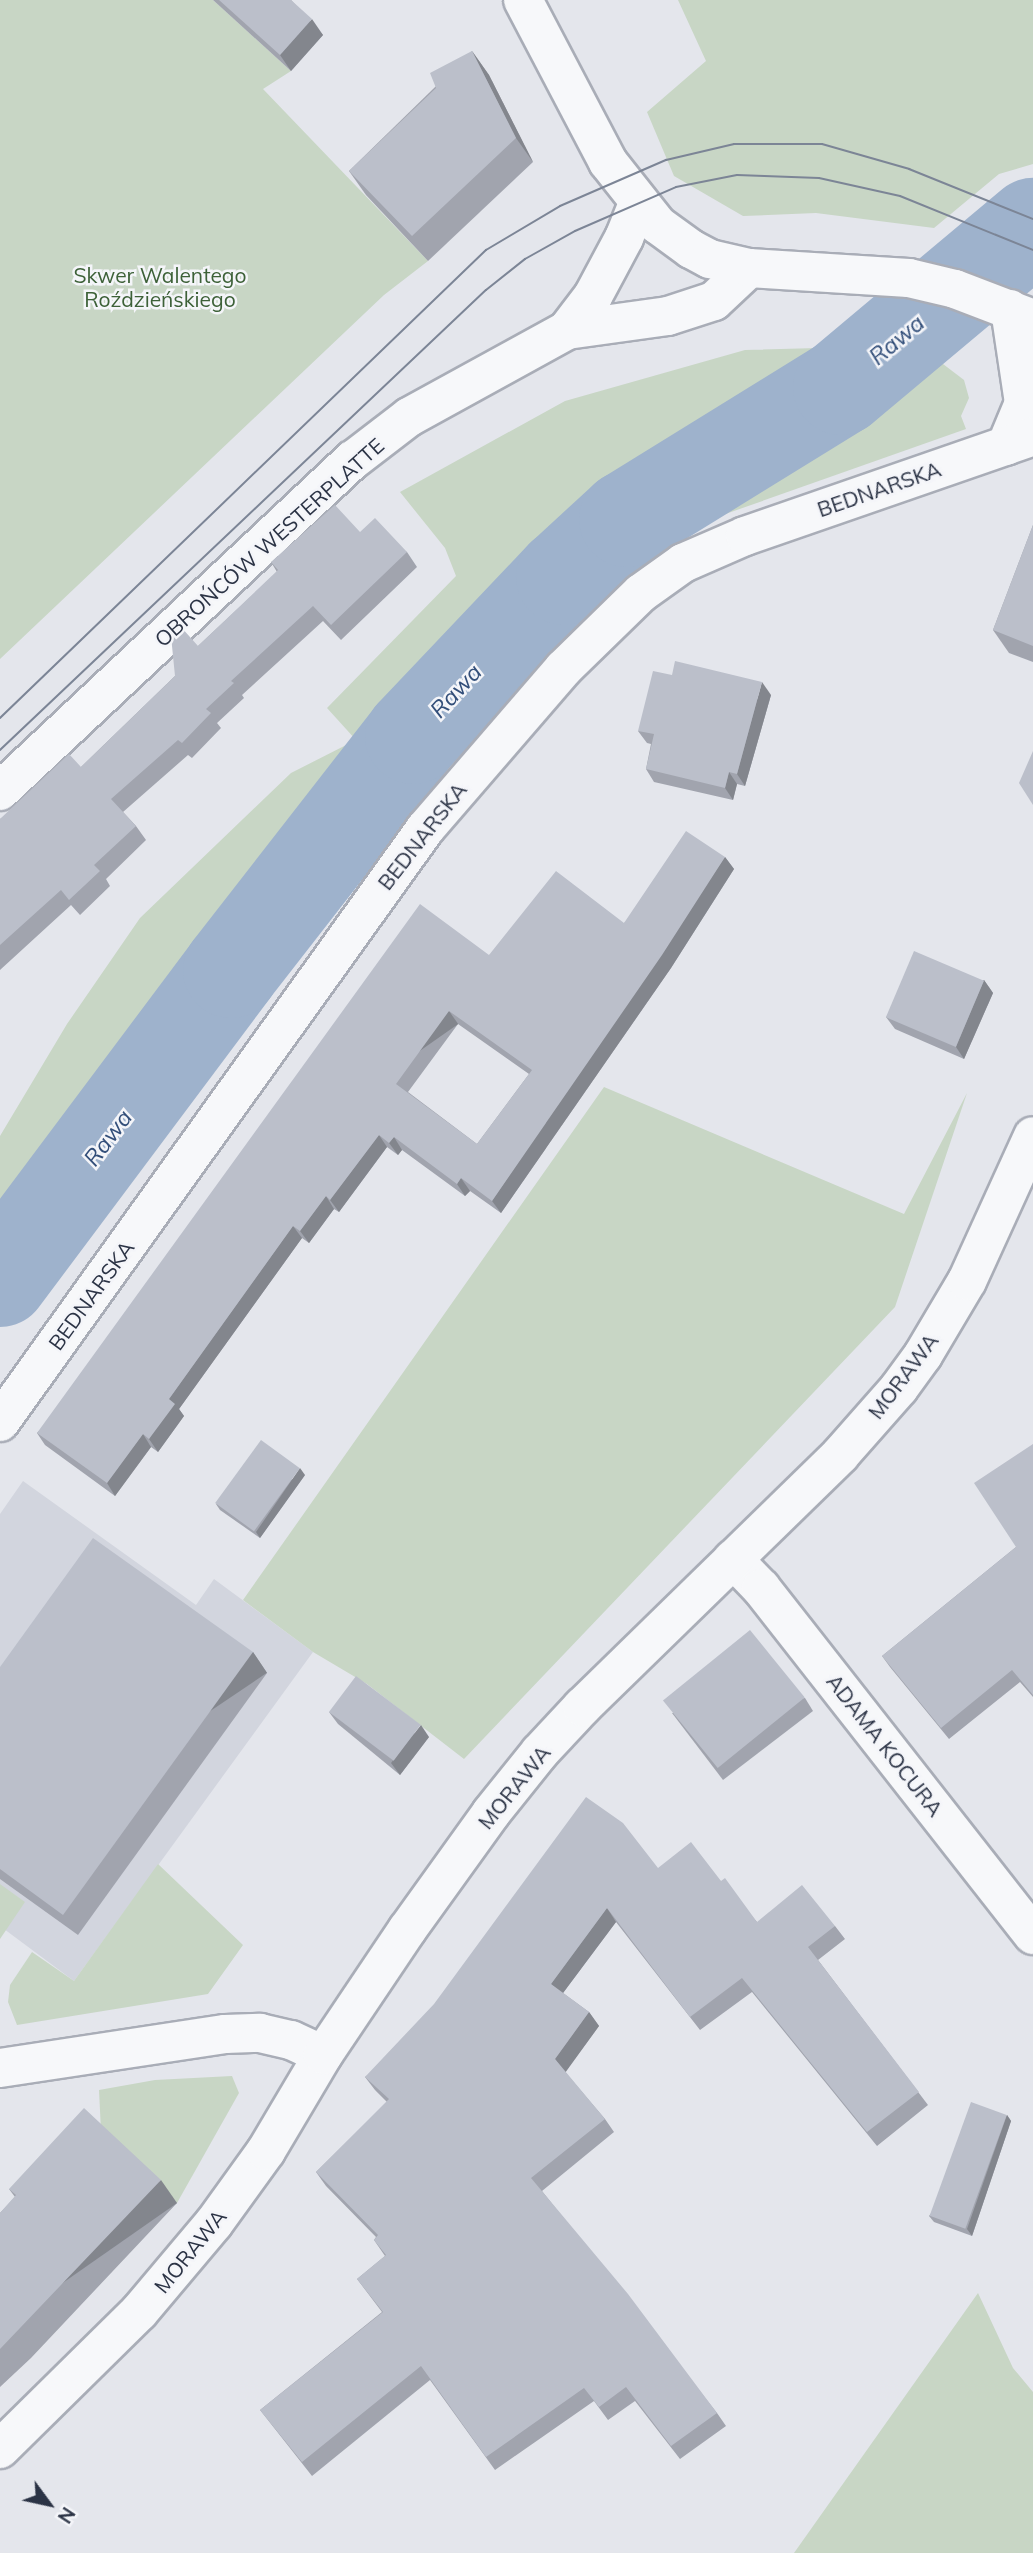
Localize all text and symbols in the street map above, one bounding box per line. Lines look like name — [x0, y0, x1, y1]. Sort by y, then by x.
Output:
park label: Skwer Walentego Roździeńskiego — [74, 262, 246, 312]
water label: Rawa — [864, 309, 930, 371]
street label: OBROŃCÓW WESTERPLATTE — [149, 432, 389, 652]
street label: BEDNARSKA — [814, 456, 944, 522]
water label: Rawa — [424, 659, 488, 723]
street label: BEDNARSKA — [372, 777, 472, 895]
water label: Rawa — [78, 1104, 138, 1172]
street label: BEDNARSKA — [43, 1235, 139, 1355]
street label: MORAWA — [863, 1328, 943, 1424]
street label: ADAMA KOCURA — [822, 1669, 948, 1821]
street label: MORAWA — [473, 1740, 555, 1834]
street label: MORAWA — [149, 2204, 231, 2298]
north arrow — [14, 2469, 84, 2539]
text: N — [53, 2503, 81, 2528]

